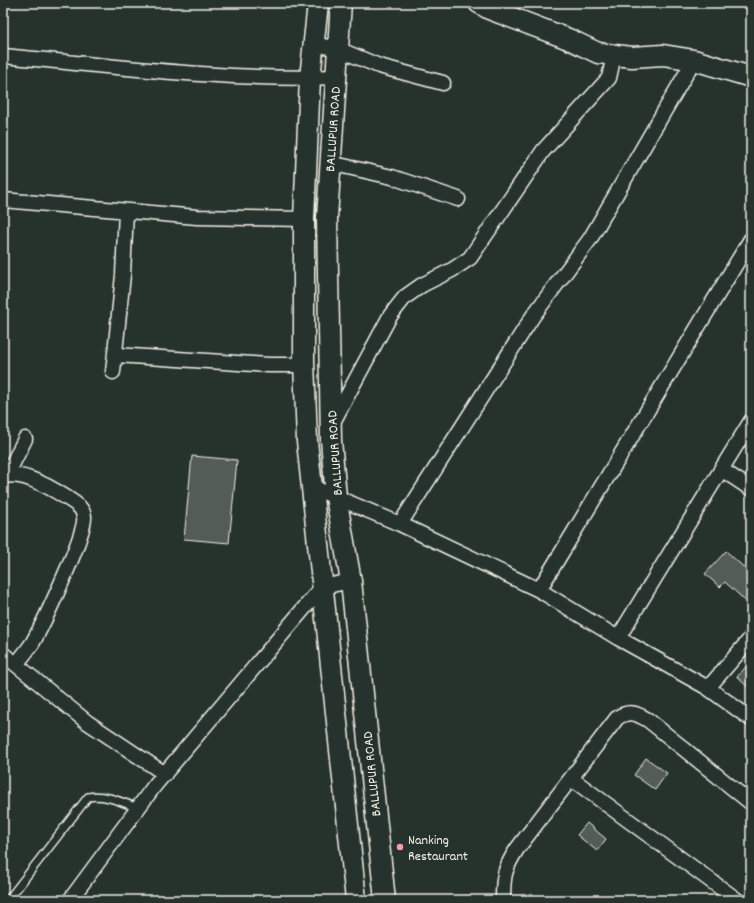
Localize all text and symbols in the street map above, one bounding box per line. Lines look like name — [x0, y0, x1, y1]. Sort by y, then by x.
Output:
street label: BALLUPUR ROAD — [321, 86, 347, 172]
street label: BALLUPUR ROAD — [323, 410, 349, 496]
street label: BALLUPUR ROAD — [359, 730, 387, 817]
place label: Nanking Restaurant — [408, 831, 468, 867]
marker: Nanking Restaurant — [395, 842, 405, 852]

